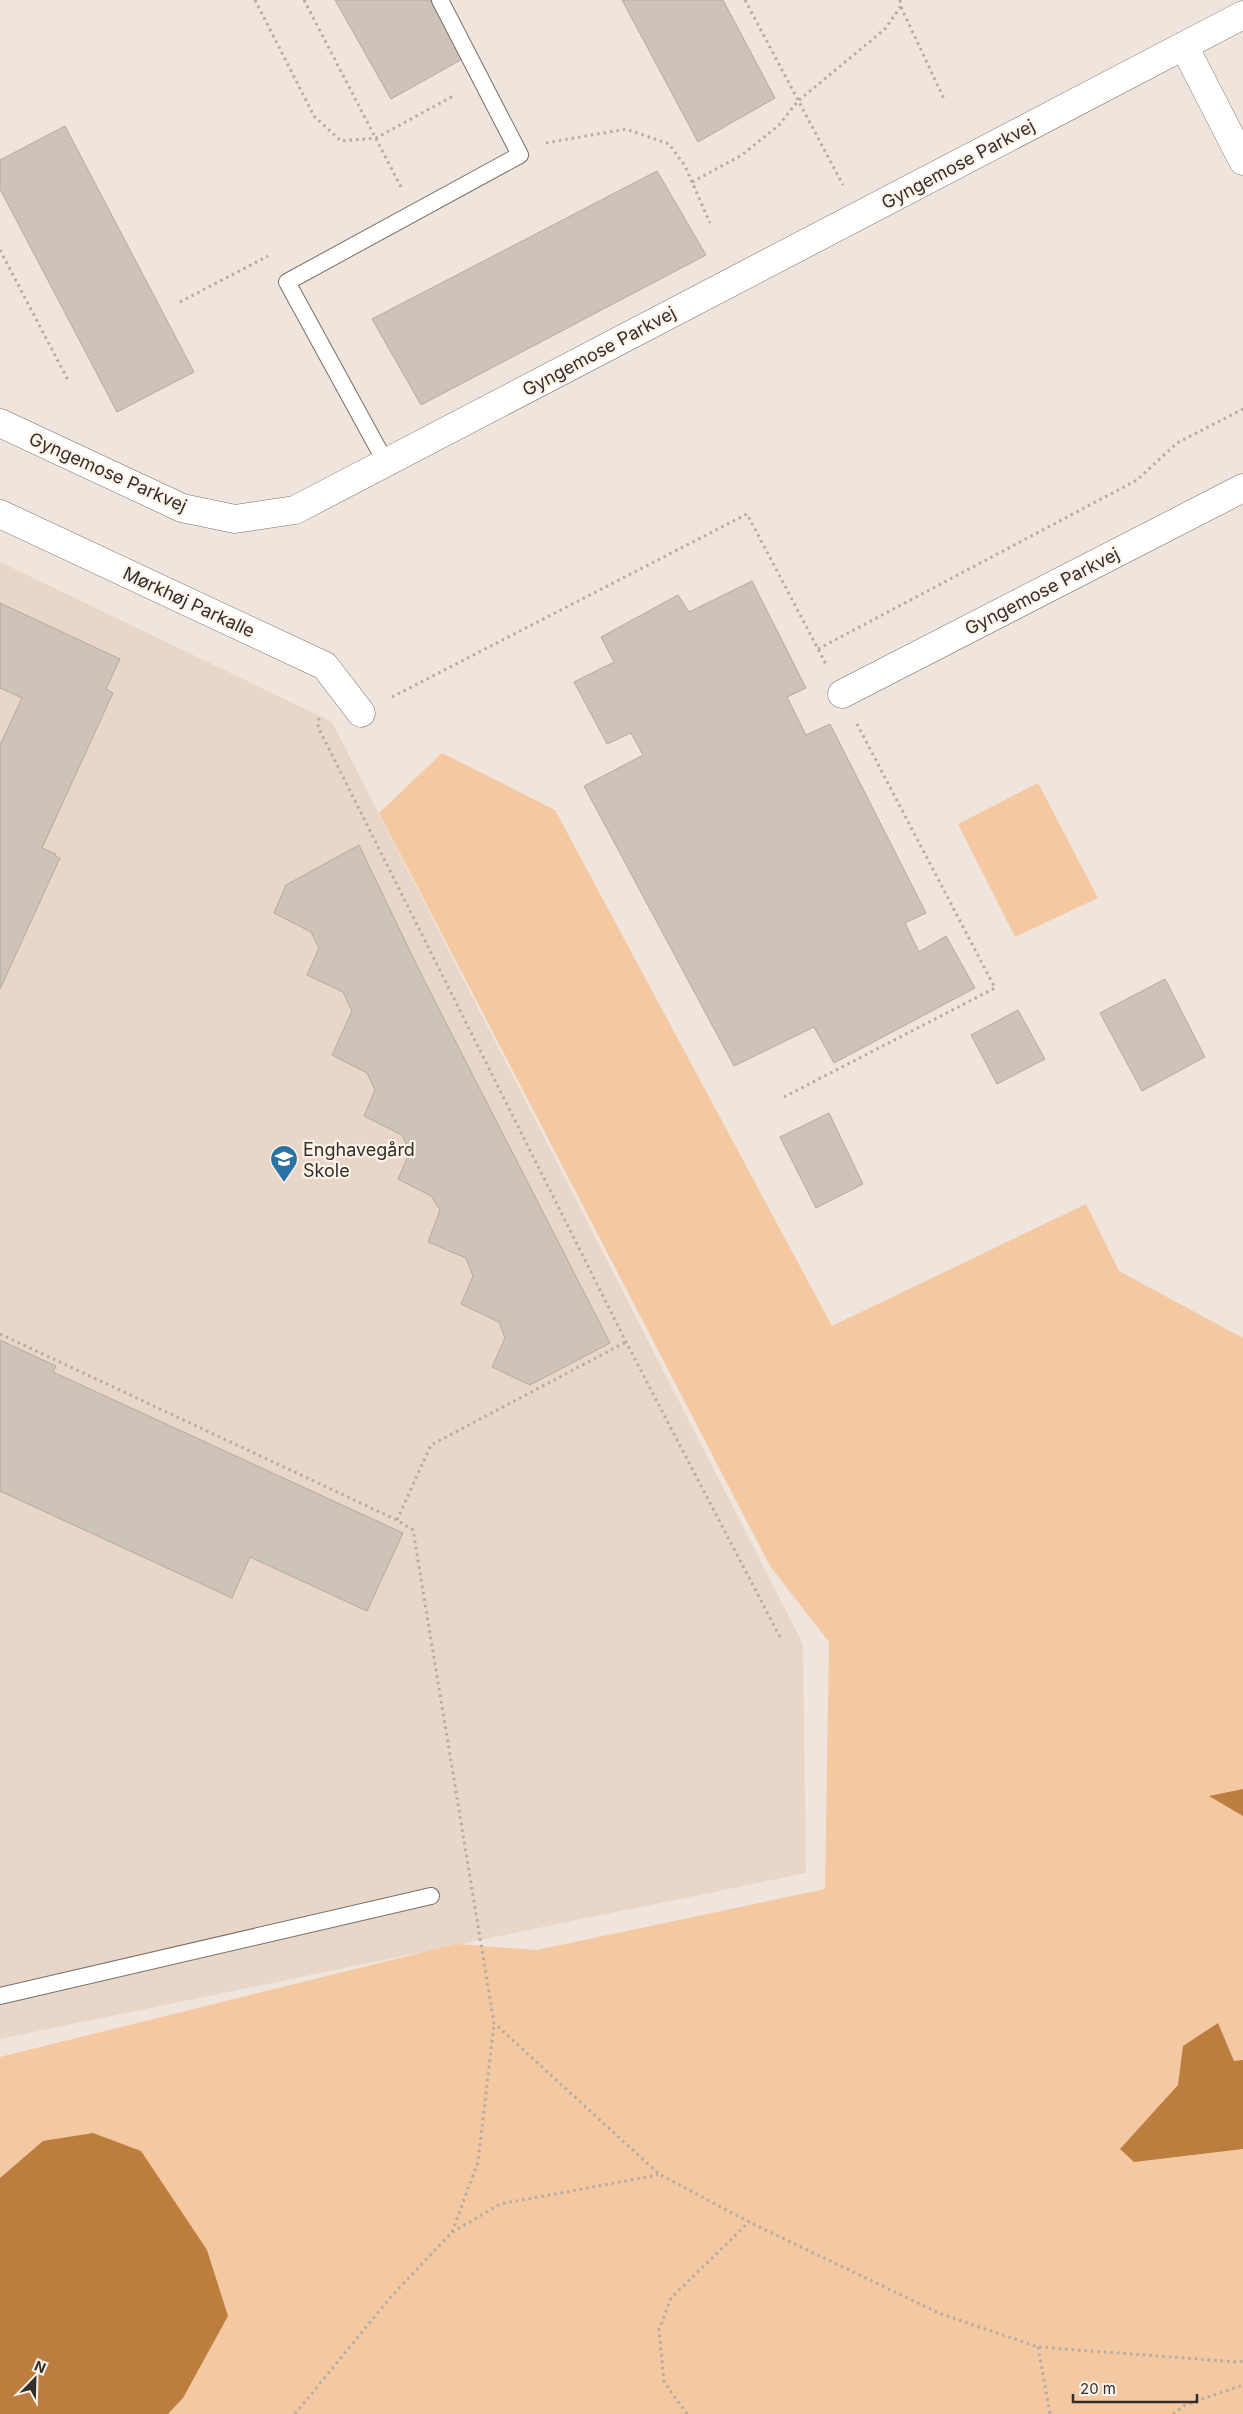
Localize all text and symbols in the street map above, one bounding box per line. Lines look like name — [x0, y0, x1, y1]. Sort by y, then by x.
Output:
street label: Gyngemose Parkvej — [878, 115, 1038, 213]
street label: Gyngemose Parkvej — [519, 302, 679, 400]
street label: Gyngemose Parkvej — [26, 428, 190, 516]
street label: Gyngemose Parkvej — [961, 543, 1123, 639]
street label: Mørkhøj Parkalle — [120, 562, 258, 642]
place label: Enghavegård Skole — [303, 1139, 415, 1181]
school or university icon: Enghavegård Skole — [269, 1144, 299, 1183]
north arrow — [10, 2354, 60, 2404]
text: N — [32, 2357, 49, 2376]
scale bar — [1073, 2372, 1197, 2404]
text: 20 m — [1080, 2379, 1116, 2398]

